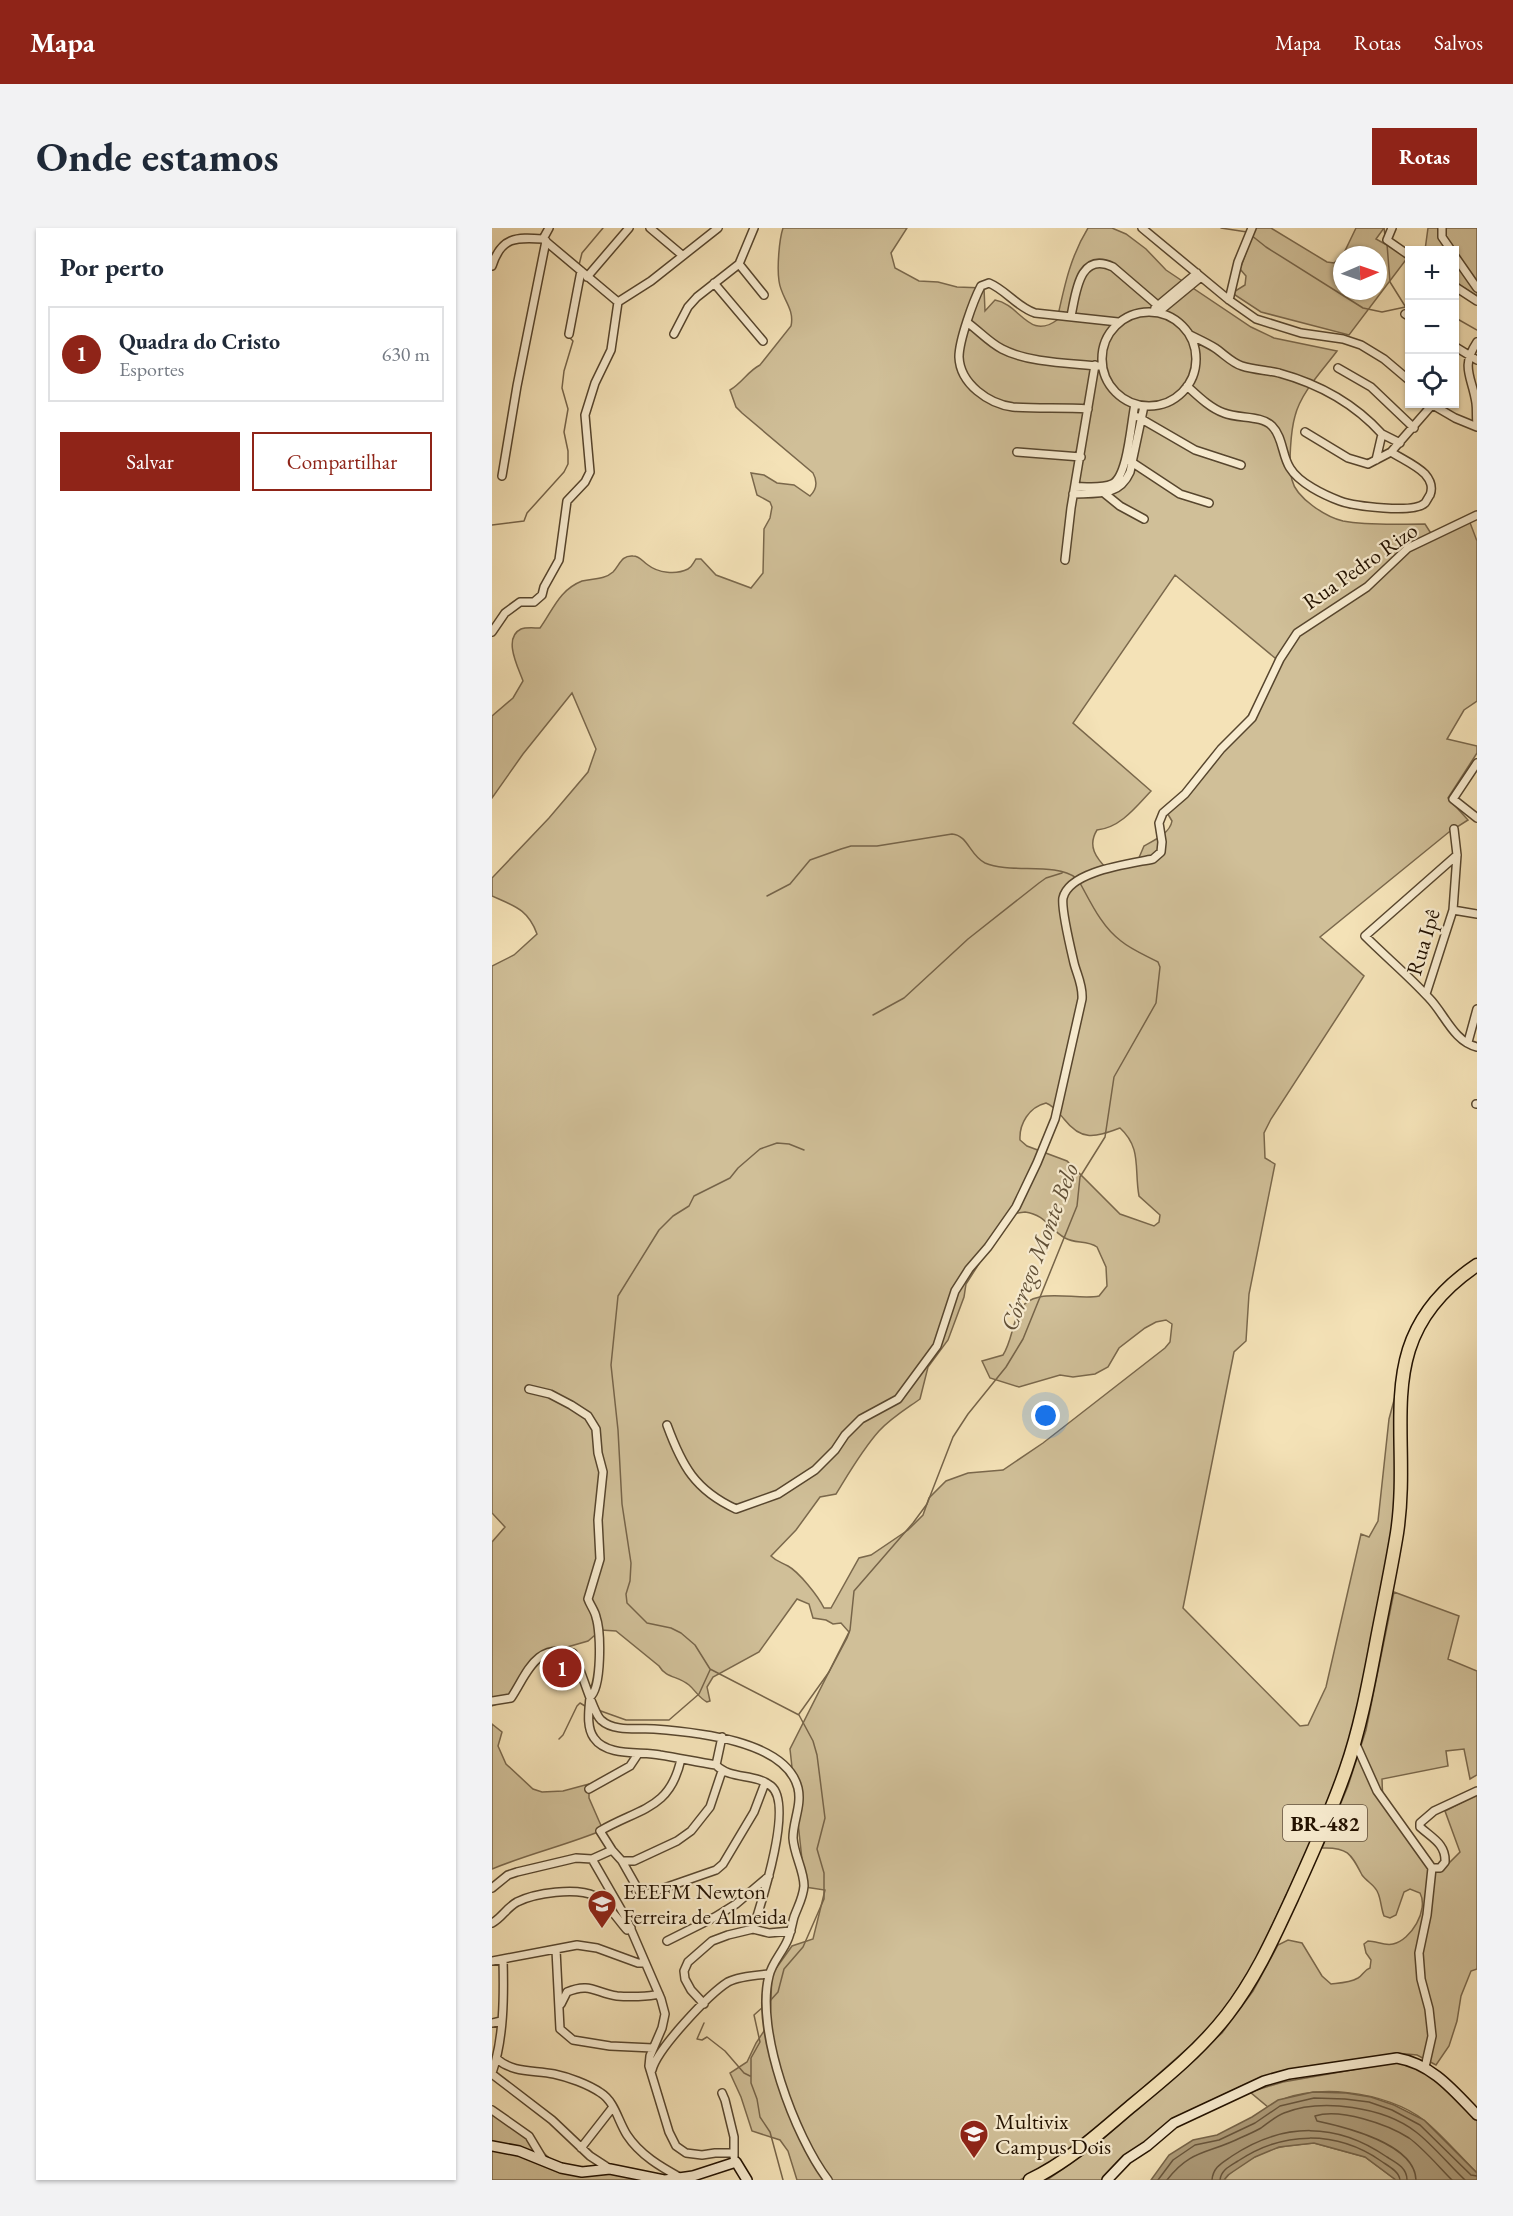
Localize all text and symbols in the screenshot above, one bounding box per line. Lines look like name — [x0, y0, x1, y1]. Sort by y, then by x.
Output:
text: Mapa — [30, 24, 95, 60]
text: Mapa — [1275, 29, 1321, 56]
text: Rotas — [1354, 29, 1401, 56]
text: Salvos — [1434, 29, 1483, 56]
button: Rotas — [1372, 128, 1477, 185]
text: Onde estamos — [36, 129, 279, 184]
north arrow — [1333, 246, 1387, 300]
map controls — [1405, 246, 1459, 408]
button: + — [1405, 246, 1459, 300]
text: Por perto — [60, 250, 164, 284]
button: − — [1405, 300, 1459, 354]
text: Quadra do Cristo — [119, 327, 280, 356]
text: 1 — [76, 341, 87, 367]
text: 630 m — [382, 341, 430, 367]
button: locate — [1405, 354, 1459, 408]
text: Esportes — [119, 356, 184, 382]
button: Salvar — [60, 432, 240, 491]
button: Compartilhar — [252, 432, 432, 491]
street label: Rua Pedro Rizo — [1297, 516, 1423, 616]
street label: Rua Ipê — [1399, 905, 1447, 979]
water label: Córrego Monte Belo — [993, 1159, 1085, 1335]
your location — [1031, 1401, 1060, 1430]
pin: 1 — [542, 1646, 582, 1690]
road number: BR-482 — [1283, 1805, 1367, 1841]
place label: EEEFM Newton Ferreira de Almeida — [623, 1877, 787, 1931]
school or university icon: EEEFM Newton Ferreira de Almeida — [586, 1888, 618, 1930]
place label: Multivix Campus Dois — [995, 2107, 1111, 2161]
school or university icon: Multivix Campus Dois — [958, 2118, 990, 2160]

